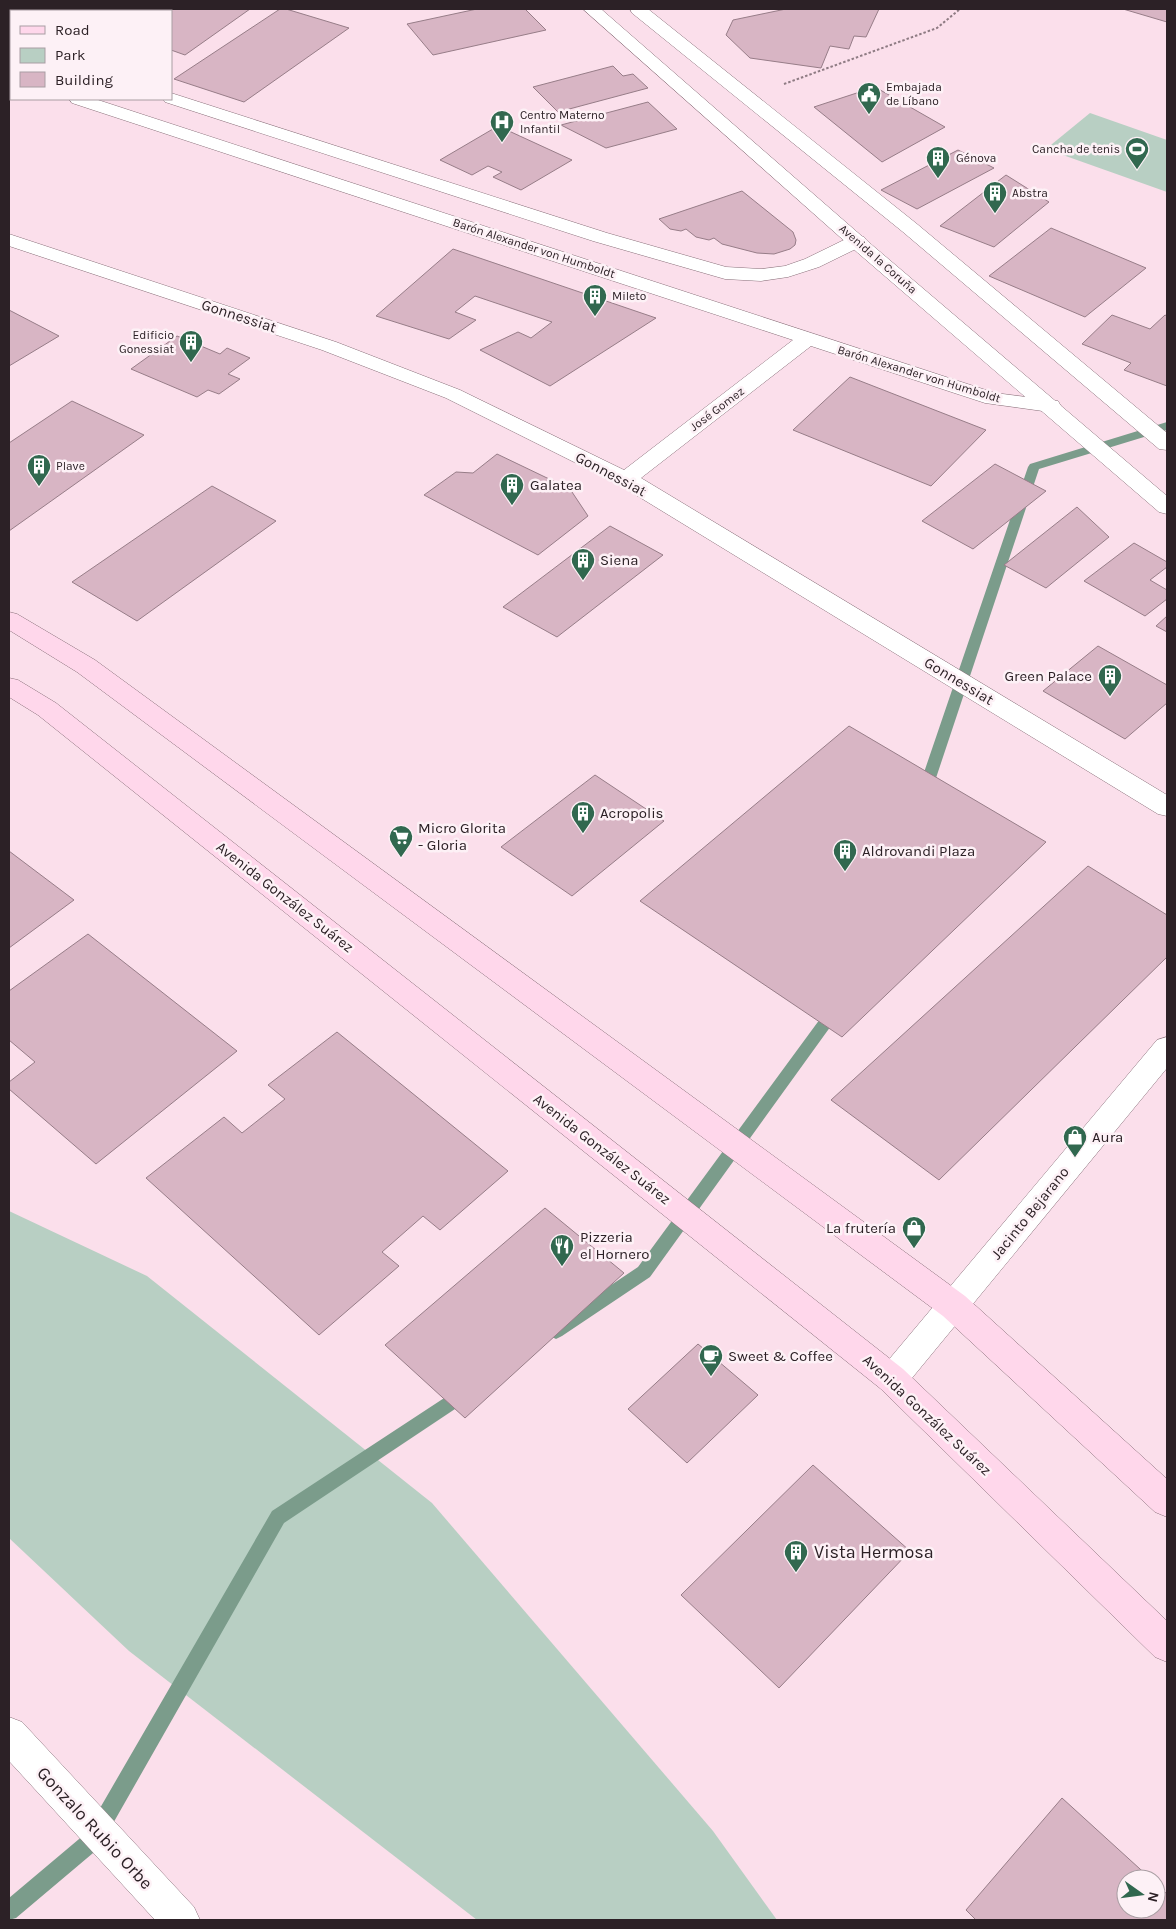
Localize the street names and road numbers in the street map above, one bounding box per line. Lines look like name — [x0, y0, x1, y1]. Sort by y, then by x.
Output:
street label: Barón Alexander von Humboldt — [451, 215, 617, 281]
street label: Avenida la Coruña — [836, 221, 920, 297]
street label: Gonnessiat — [199, 295, 279, 337]
street label: Barón Alexander von Humboldt — [836, 342, 1003, 406]
street label: José Gomez — [687, 384, 747, 434]
street label: Gonnessiat — [572, 448, 650, 500]
street label: Gonnessiat — [921, 653, 997, 709]
street label: Avenida González Suárez — [213, 838, 357, 956]
street label: Avenida González Suárez — [530, 1090, 674, 1208]
street label: Jacinto Bejarano — [987, 1163, 1073, 1263]
street label: Avenida González Suárez — [859, 1351, 995, 1479]
street label: Gonzalo Rubio Orbe — [32, 1762, 158, 1894]

